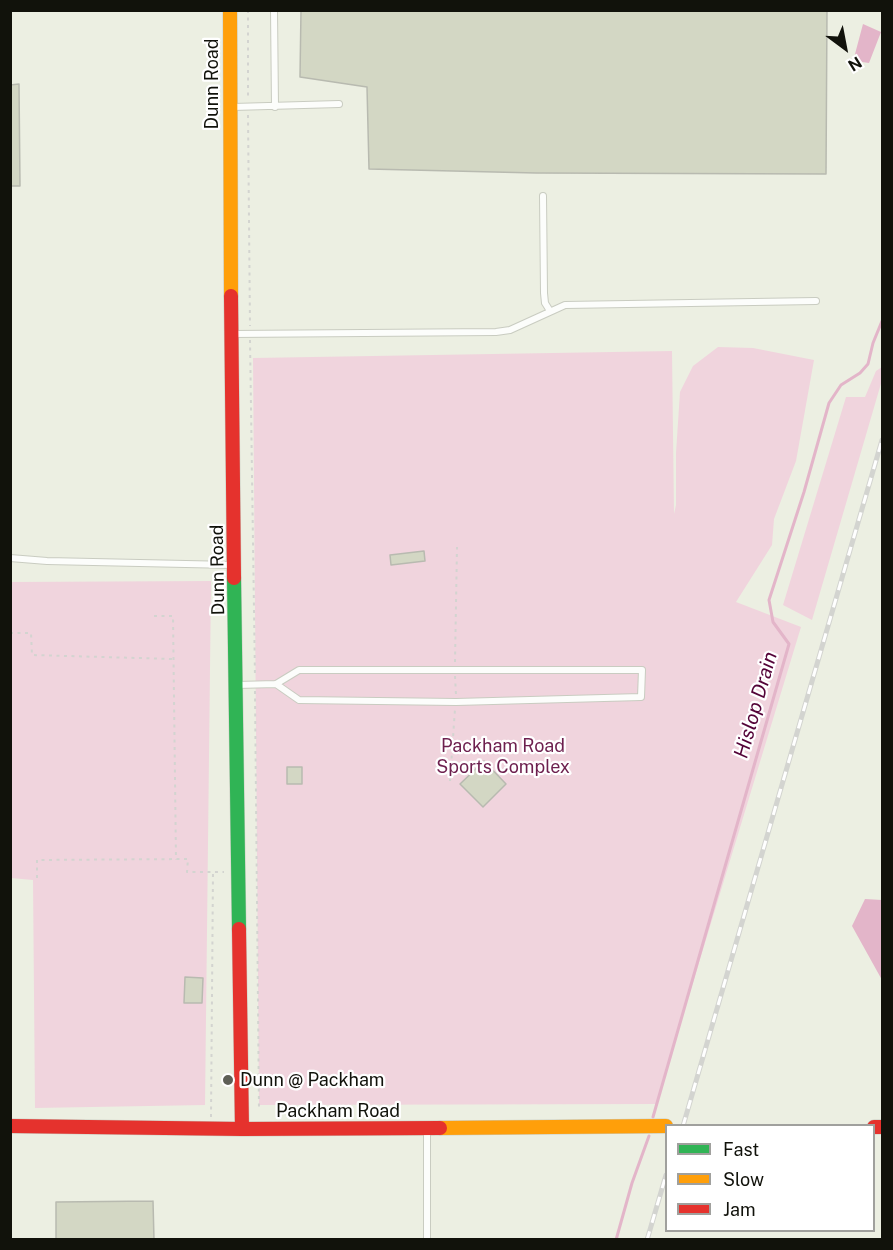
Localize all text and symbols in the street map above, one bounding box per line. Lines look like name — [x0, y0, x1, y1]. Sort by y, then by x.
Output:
north arrow — [815, 18, 875, 78]
street label: Dunn Road — [201, 39, 223, 129]
text: N — [844, 52, 865, 75]
street label: Dunn Road — [206, 524, 230, 616]
water label: Hislop Drain — [729, 649, 783, 761]
park label: Packham Road Sports Complex — [436, 735, 570, 777]
place label: Dunn @ Packham — [240, 1069, 384, 1091]
marker: Dunn @ Packham — [221, 1073, 235, 1087]
street label: Packham Road — [276, 1100, 400, 1122]
legend — [665, 1124, 875, 1232]
text: Fast — [723, 1139, 759, 1160]
text: Slow — [723, 1169, 764, 1190]
text: Jam — [723, 1199, 756, 1220]

